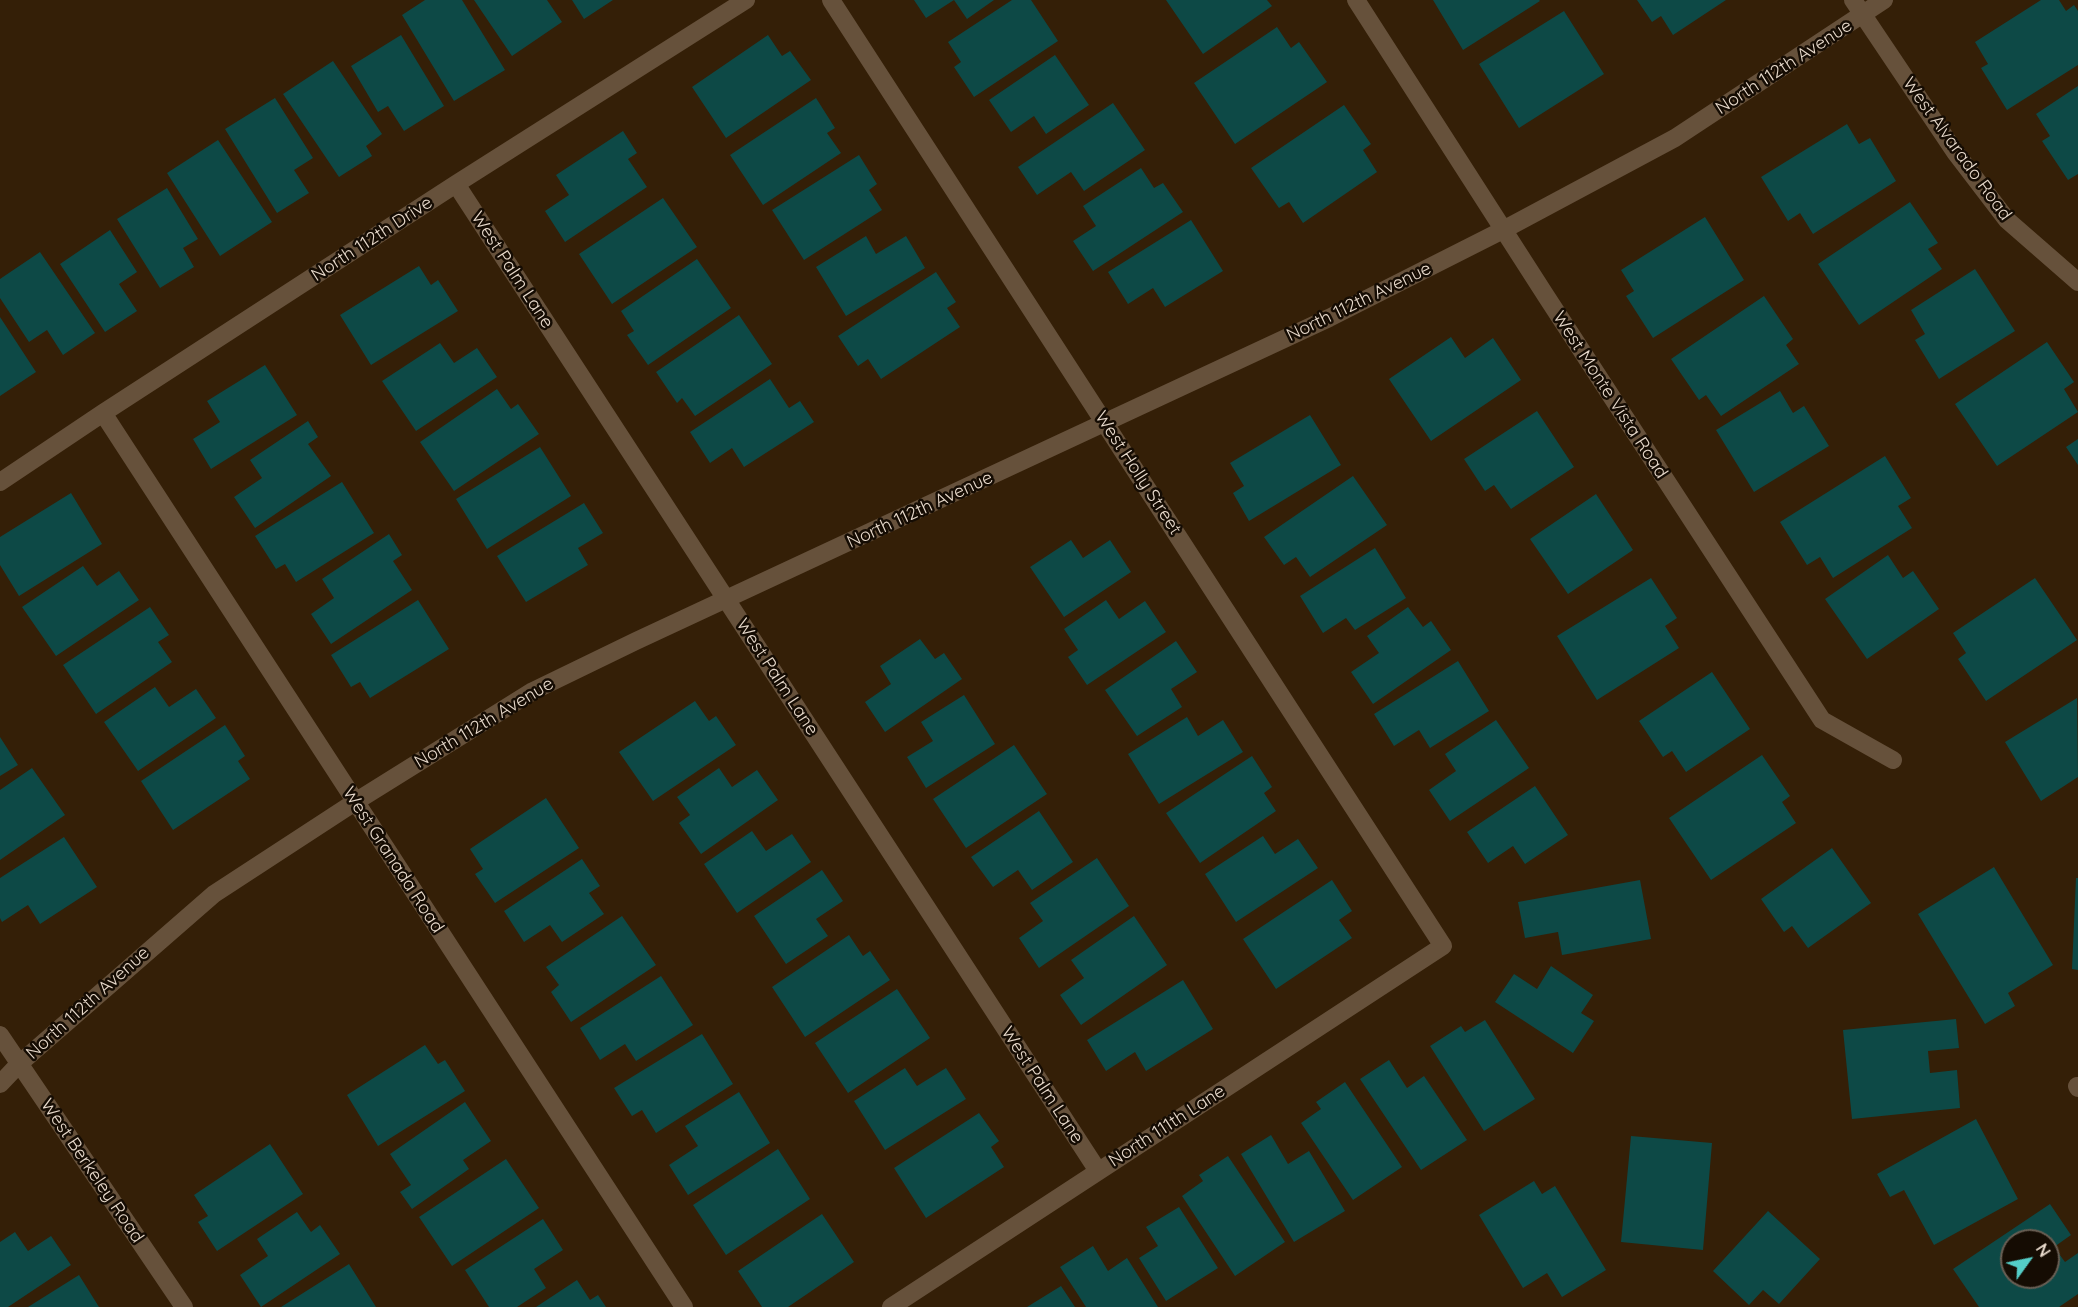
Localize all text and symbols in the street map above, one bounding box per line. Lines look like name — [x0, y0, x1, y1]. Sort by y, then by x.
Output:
street label: North 112th Avenue — [1712, 15, 1856, 119]
street label: West Alvarado Road — [1898, 73, 2016, 225]
street label: North 112th Drive — [307, 192, 437, 286]
street label: West Palm Lane — [466, 208, 558, 332]
street label: North 112th Avenue — [1283, 258, 1435, 346]
street label: West Monte Vista Road — [1548, 307, 1672, 483]
street label: West Holly Street — [1090, 407, 1186, 539]
street label: North 112th Avenue — [844, 467, 996, 553]
street label: West Palm Lane — [731, 615, 823, 739]
street label: North 112th Avenue — [411, 673, 557, 773]
street label: West Granada Road — [338, 783, 448, 937]
street label: North 112th Avenue — [22, 942, 154, 1064]
street label: West Palm Lane — [996, 1023, 1088, 1147]
street label: North 111th Lane — [1105, 1080, 1229, 1172]
street label: West Berkeley Road — [36, 1095, 148, 1247]
north arrow — [2000, 1229, 2060, 1289]
text: N — [2032, 1240, 2055, 1261]

